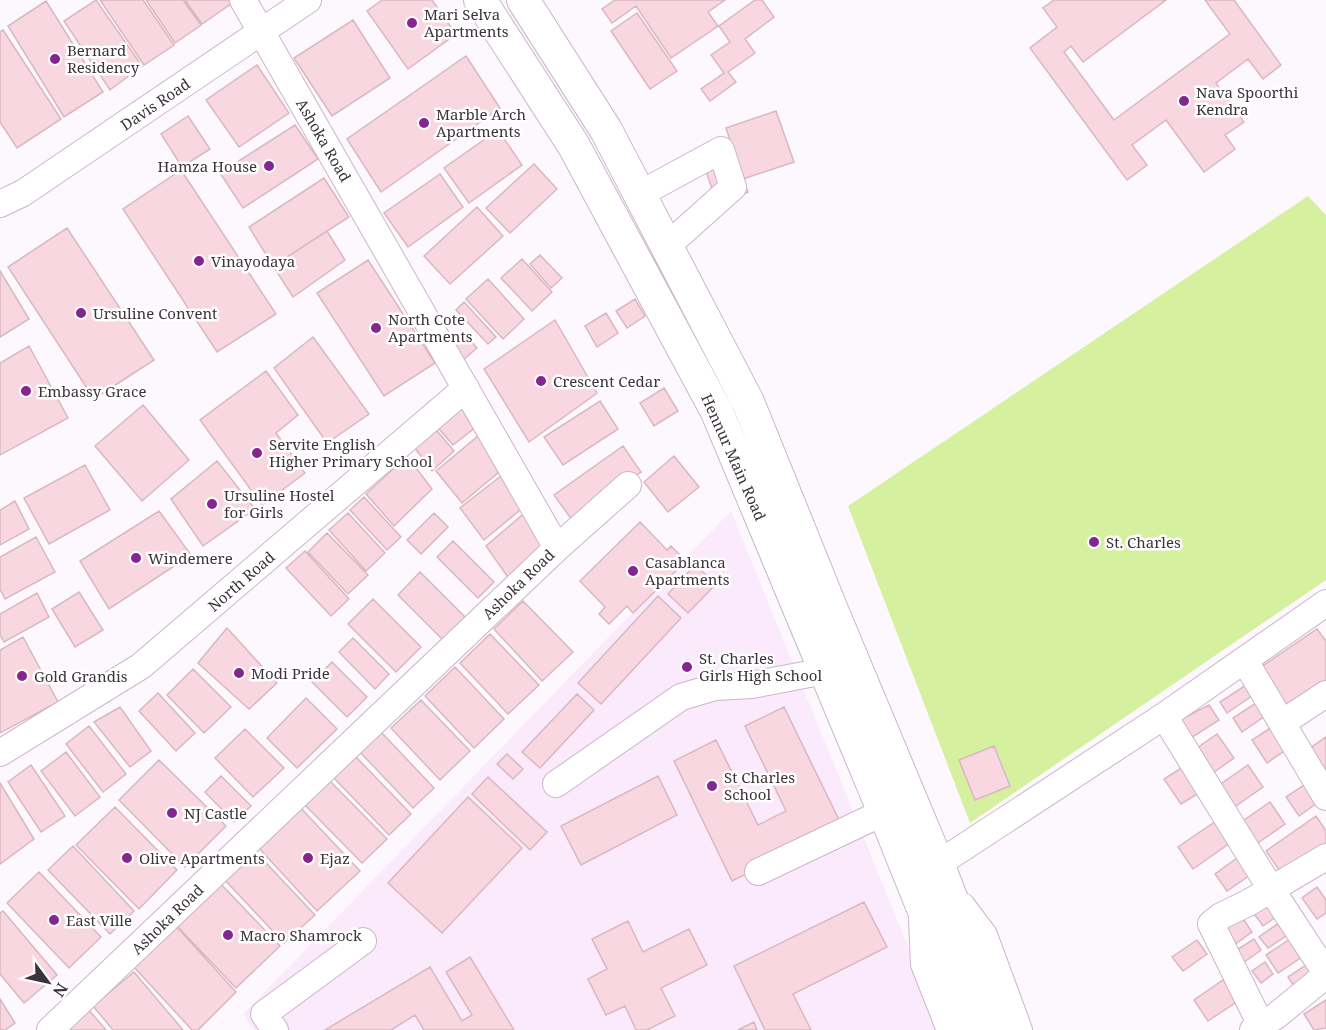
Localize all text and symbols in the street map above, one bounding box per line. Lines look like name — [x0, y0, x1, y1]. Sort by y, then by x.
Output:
place label: Mari Selva Apartments — [424, 4, 509, 41]
marker: Mari Selva Apartments — [405, 16, 419, 30]
place label: Bernard Residency — [67, 40, 140, 77]
marker: Bernard Residency — [48, 52, 62, 66]
street label: Davis Road — [116, 73, 194, 135]
place label: Nava Spoorthi Kendra — [1196, 82, 1298, 119]
marker: Nava Spoorthi Kendra — [1177, 94, 1191, 108]
street label: Ashoka Road — [292, 95, 356, 185]
place label: Marble Arch Apartments — [436, 104, 526, 141]
marker: Marble Arch Apartments — [417, 116, 431, 130]
place label: Hamza House — [158, 156, 257, 176]
marker: Hamza House — [262, 159, 276, 173]
place label: Vinayodaya — [211, 251, 295, 271]
marker: Vinayodaya — [192, 254, 206, 268]
place label: Ursuline Convent — [93, 303, 217, 323]
marker: Ursuline Convent — [74, 306, 88, 320]
place label: North Cote Apartments — [388, 309, 473, 346]
marker: North Cote Apartments — [369, 321, 383, 335]
place label: Crescent Cedar — [553, 371, 660, 391]
marker: Crescent Cedar — [534, 374, 548, 388]
place label: Embassy Grace — [38, 381, 146, 401]
marker: Embassy Grace — [19, 384, 33, 398]
street label: Hennur Main Road — [697, 390, 771, 524]
place label: Servite English Higher Primary School — [269, 434, 433, 471]
marker: Servite English Higher Primary School — [250, 446, 264, 460]
place label: Ursuline Hostel for Girls — [224, 485, 335, 522]
marker: Ursuline Hostel for Girls — [205, 497, 219, 511]
place label: St. Charles — [1106, 532, 1181, 552]
marker: St. Charles — [1087, 535, 1101, 549]
street label: Ashoka Road — [478, 545, 558, 623]
street label: North Road — [203, 547, 279, 615]
place label: Windemere — [148, 548, 233, 568]
marker: Windemere — [129, 551, 143, 565]
place label: Casablanca Apartments — [645, 552, 730, 589]
marker: Casablanca Apartments — [626, 564, 640, 578]
place label: St. Charles Girls High School — [699, 648, 822, 685]
marker: St. Charles Girls High School — [680, 660, 694, 674]
place label: Modi Pride — [251, 663, 330, 683]
place label: Gold Grandis — [34, 666, 128, 686]
marker: Modi Pride — [232, 666, 246, 680]
marker: Gold Grandis — [15, 669, 29, 683]
place label: St Charles School — [724, 767, 795, 804]
marker: St Charles School — [705, 779, 719, 793]
place label: NJ Castle — [184, 803, 247, 823]
marker: NJ Castle — [165, 806, 179, 820]
place label: Olive Apartments — [139, 848, 265, 868]
place label: Ejaz — [320, 848, 350, 868]
marker: Olive Apartments — [120, 851, 134, 865]
marker: Ejaz — [301, 851, 315, 865]
street label: Ashoka Road — [127, 880, 207, 958]
place label: East Ville — [66, 910, 132, 930]
marker: East Ville — [47, 913, 61, 927]
place label: Macro Shamrock — [240, 925, 362, 945]
marker: Macro Shamrock — [221, 928, 235, 942]
north arrow — [18, 952, 78, 1012]
text: N — [48, 979, 73, 1002]

